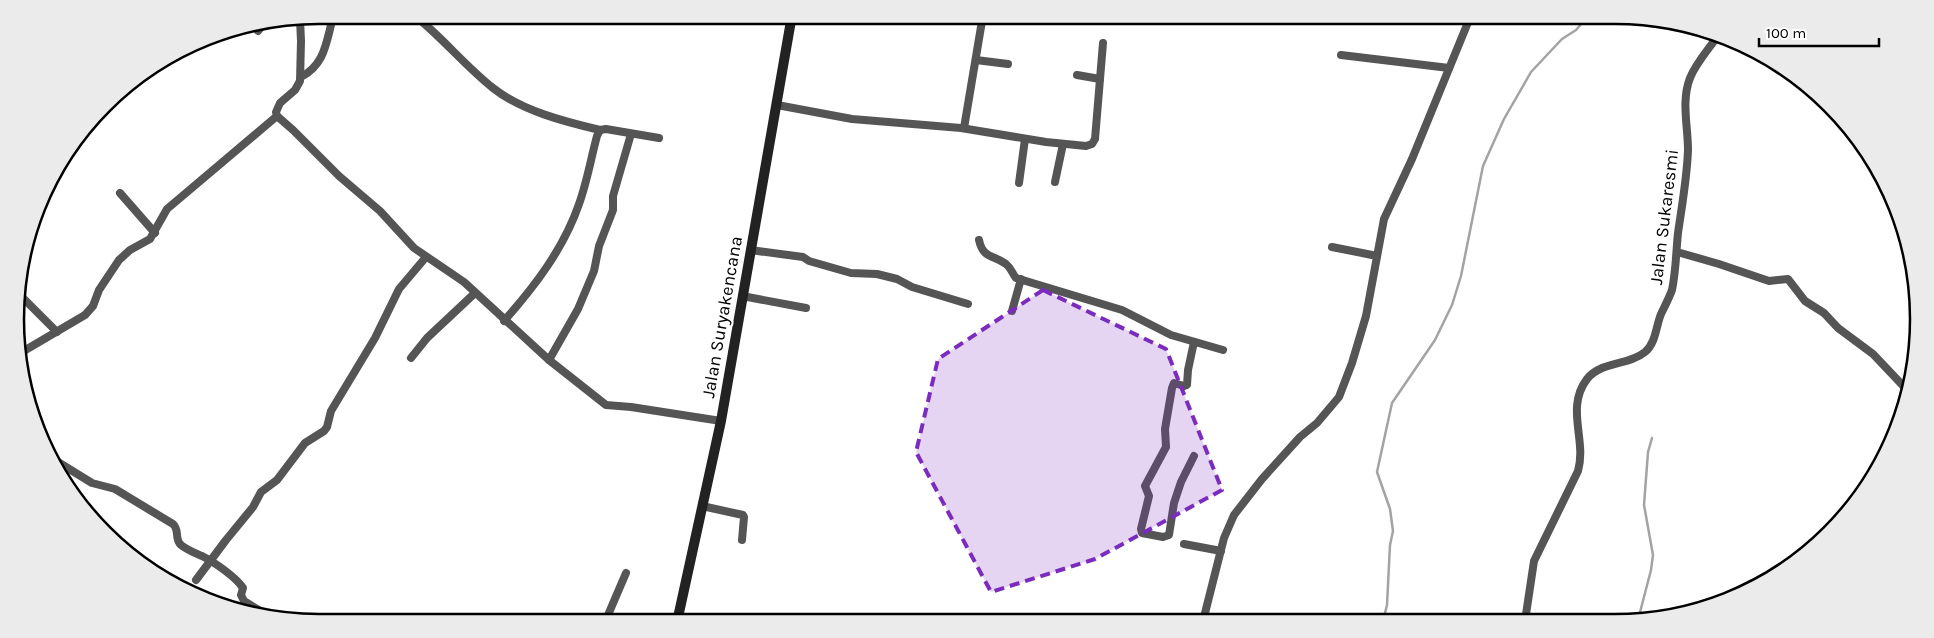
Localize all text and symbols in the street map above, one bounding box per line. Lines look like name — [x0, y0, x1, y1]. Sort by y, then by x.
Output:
scale bar — [1759, 15, 1879, 47]
text: 100 m — [1766, 24, 1806, 42]
street label: Jalan Sukaresmi — [1645, 148, 1683, 286]
street label: Jalan Suryakencana — [697, 234, 747, 400]

